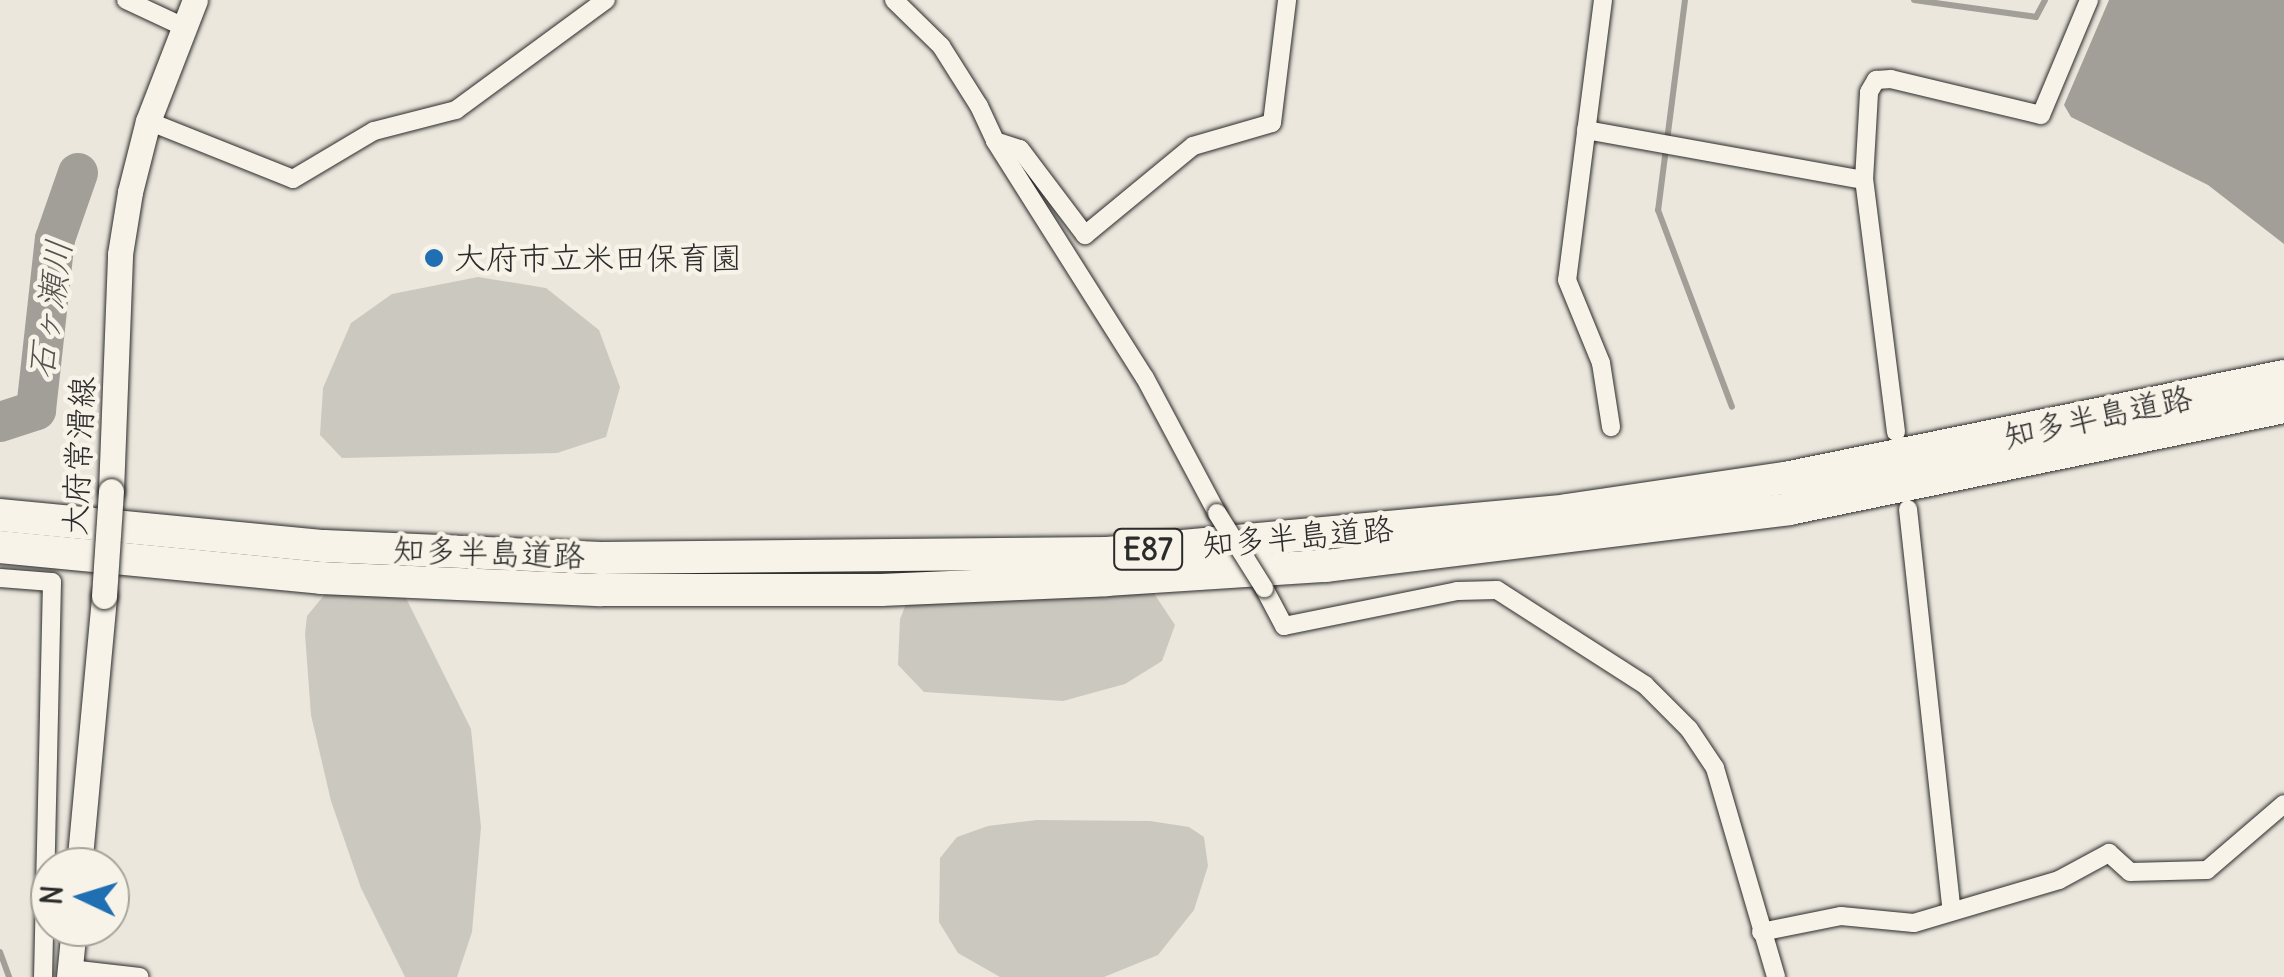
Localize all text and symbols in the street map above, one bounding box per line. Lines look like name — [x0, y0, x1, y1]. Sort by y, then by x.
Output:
water label: 石ヶ瀬川 — [18, 237, 80, 381]
place label: 大府市立米田保育園 — [454, 239, 742, 277]
marker: 大府市立米田保育園 — [423, 247, 445, 269]
street label: 大府常滑線 — [56, 375, 102, 537]
street label: 知多半島道路 — [2000, 378, 2196, 456]
street label: 知多半島道路 — [1201, 510, 1395, 564]
road number: E87 — [1113, 524, 1183, 574]
street label: 知多半島道路 — [392, 530, 586, 576]
north arrow — [30, 847, 130, 947]
text: N — [33, 884, 71, 906]

